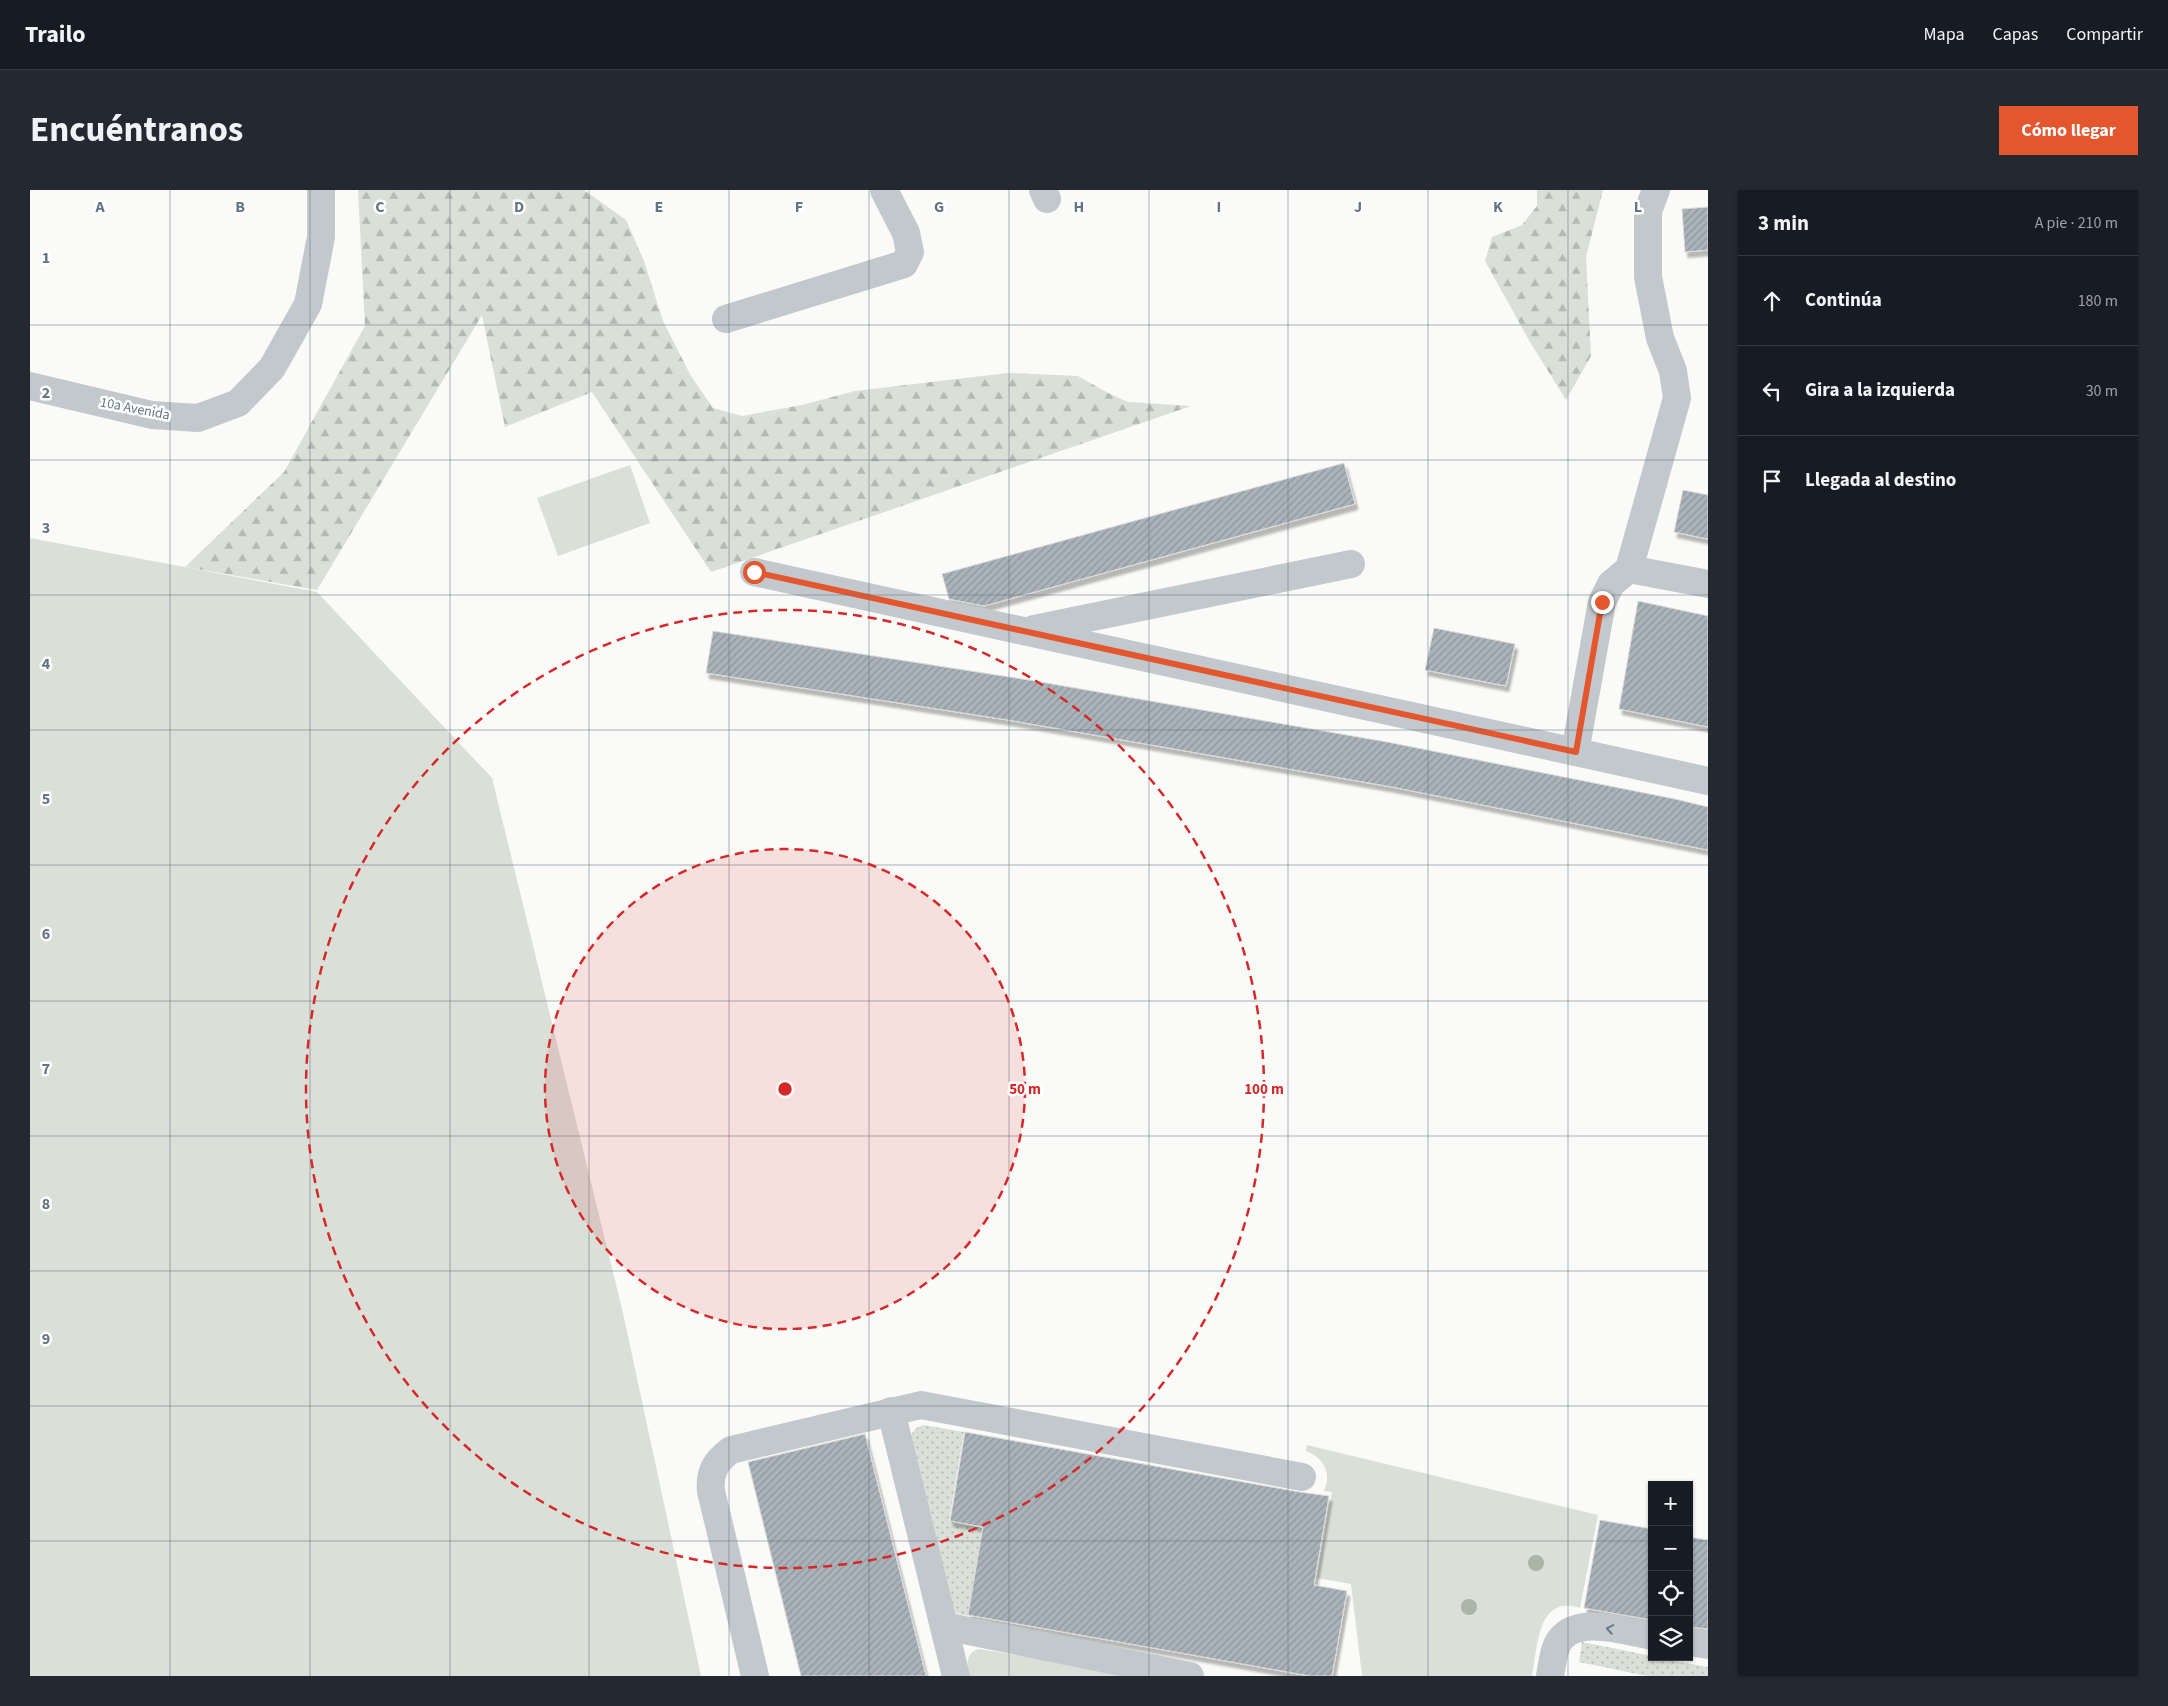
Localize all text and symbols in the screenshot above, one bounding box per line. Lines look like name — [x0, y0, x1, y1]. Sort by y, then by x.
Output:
text: Trailo — [25, 17, 86, 52]
text: Mapa — [1924, 22, 1965, 47]
text: Capas — [1993, 22, 2038, 47]
text: Compartir — [2066, 22, 2143, 47]
text: Encuéntranos — [30, 105, 243, 155]
button: Cómo llegar — [1999, 106, 2138, 155]
text: A — [94, 196, 105, 218]
text: B — [235, 196, 245, 218]
text: C — [375, 196, 385, 218]
text: D — [514, 196, 524, 218]
text: E — [655, 196, 663, 218]
text: F — [795, 196, 803, 218]
text: G — [934, 196, 944, 218]
text: H — [1074, 196, 1084, 218]
text: I — [1217, 196, 1221, 218]
text: J — [1354, 196, 1362, 218]
text: K — [1493, 196, 1503, 218]
text: L — [1634, 196, 1642, 218]
text: 3 min — [1758, 208, 1809, 238]
text: A pie · 210 m — [2035, 212, 2118, 234]
text: 1 — [42, 247, 50, 269]
icon: ahead — [1758, 287, 1786, 315]
text: Continúa — [1805, 287, 1882, 314]
text: 180 m — [2078, 290, 2118, 312]
icon: left — [1758, 377, 1786, 405]
text: Gira a la izquierda — [1805, 377, 1955, 404]
text: 30 m — [2086, 380, 2118, 402]
text: 2 — [42, 382, 50, 404]
street label: 10a Avenida — [98, 392, 172, 426]
icon: arrive — [1758, 467, 1786, 495]
text: Llegada al destino — [1805, 467, 1956, 494]
text: 3 — [42, 517, 50, 539]
route start — [743, 561, 766, 584]
route end — [1591, 591, 1614, 614]
text: 4 — [42, 653, 51, 675]
text: 5 — [42, 788, 50, 810]
text: 6 — [42, 923, 50, 945]
text: 7 — [42, 1058, 50, 1080]
text: 50 m — [1009, 1079, 1041, 1100]
text: 100 m — [1244, 1079, 1284, 1100]
centre of rings — [776, 1080, 794, 1098]
text: 8 — [42, 1193, 50, 1215]
text: 9 — [42, 1328, 50, 1350]
map controls — [1648, 1481, 1693, 1661]
button: + — [1648, 1481, 1693, 1526]
button: − — [1648, 1526, 1693, 1571]
button: locate — [1648, 1571, 1693, 1616]
button: layers — [1648, 1616, 1693, 1661]
one-way arrow — [1606, 1624, 1615, 1634]

